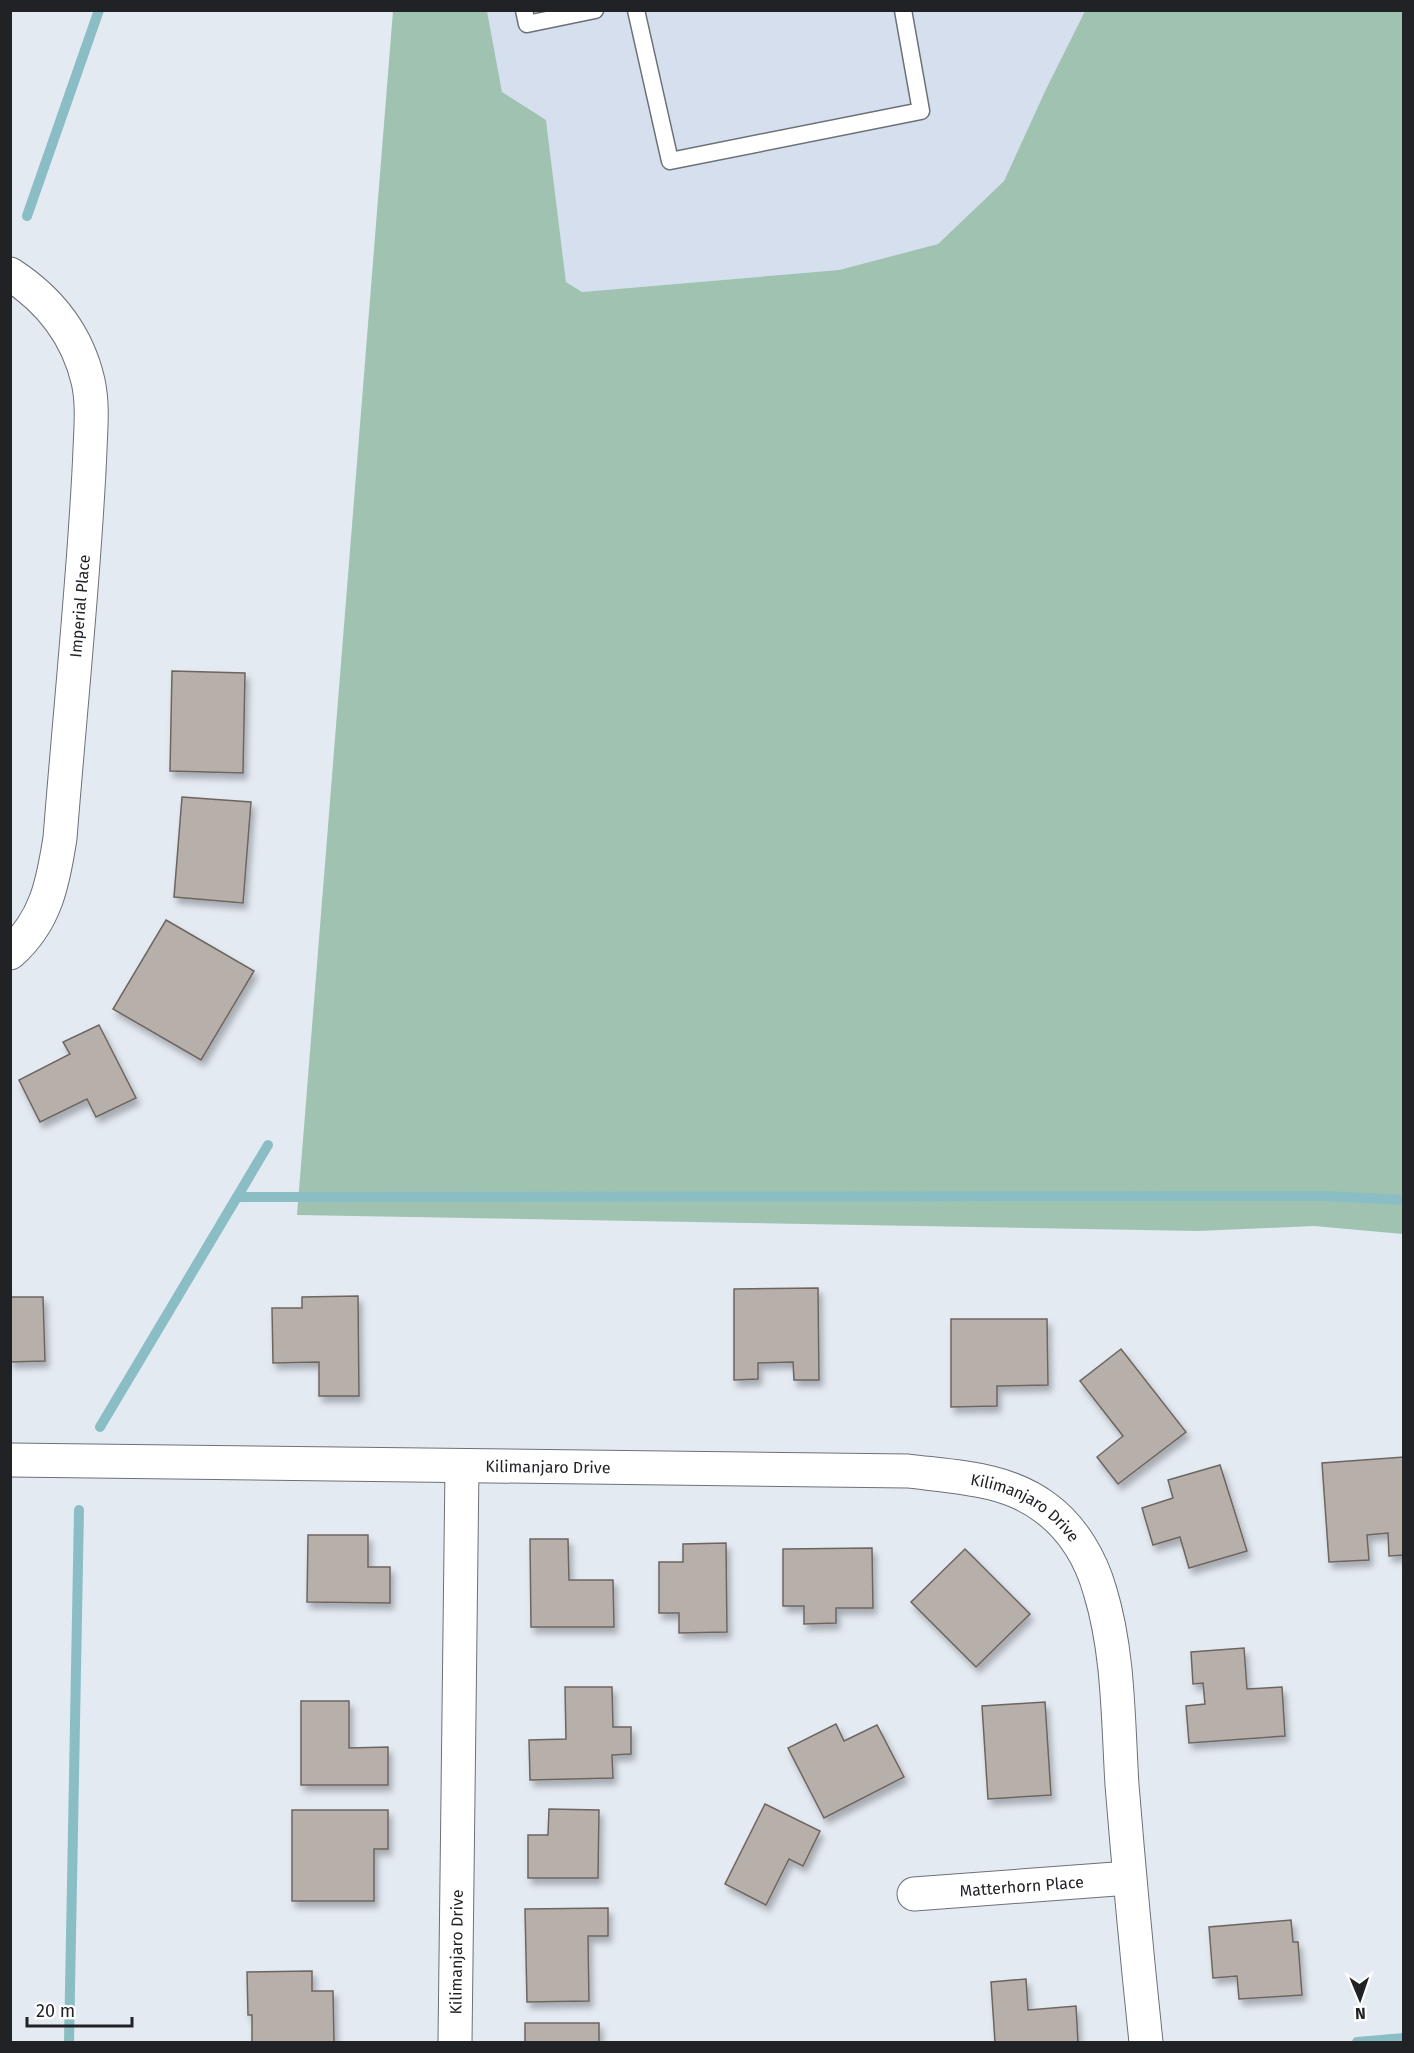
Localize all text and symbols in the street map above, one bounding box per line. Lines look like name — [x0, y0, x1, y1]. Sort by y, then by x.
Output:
street label: Imperial Place — [66, 554, 94, 658]
street label: Kilimanjaro Drive — [485, 1456, 611, 1477]
street label: Kilimanjaro Drive — [969, 1469, 1084, 1545]
street label: Matterhorn Place — [959, 1872, 1085, 1900]
street label: Kilimanjaro Drive — [446, 1889, 466, 2015]
north arrow — [1330, 1969, 1390, 2029]
scale bar — [27, 1990, 132, 2028]
text: 20 m — [36, 2000, 75, 2022]
text: N — [1355, 2004, 1366, 2023]

